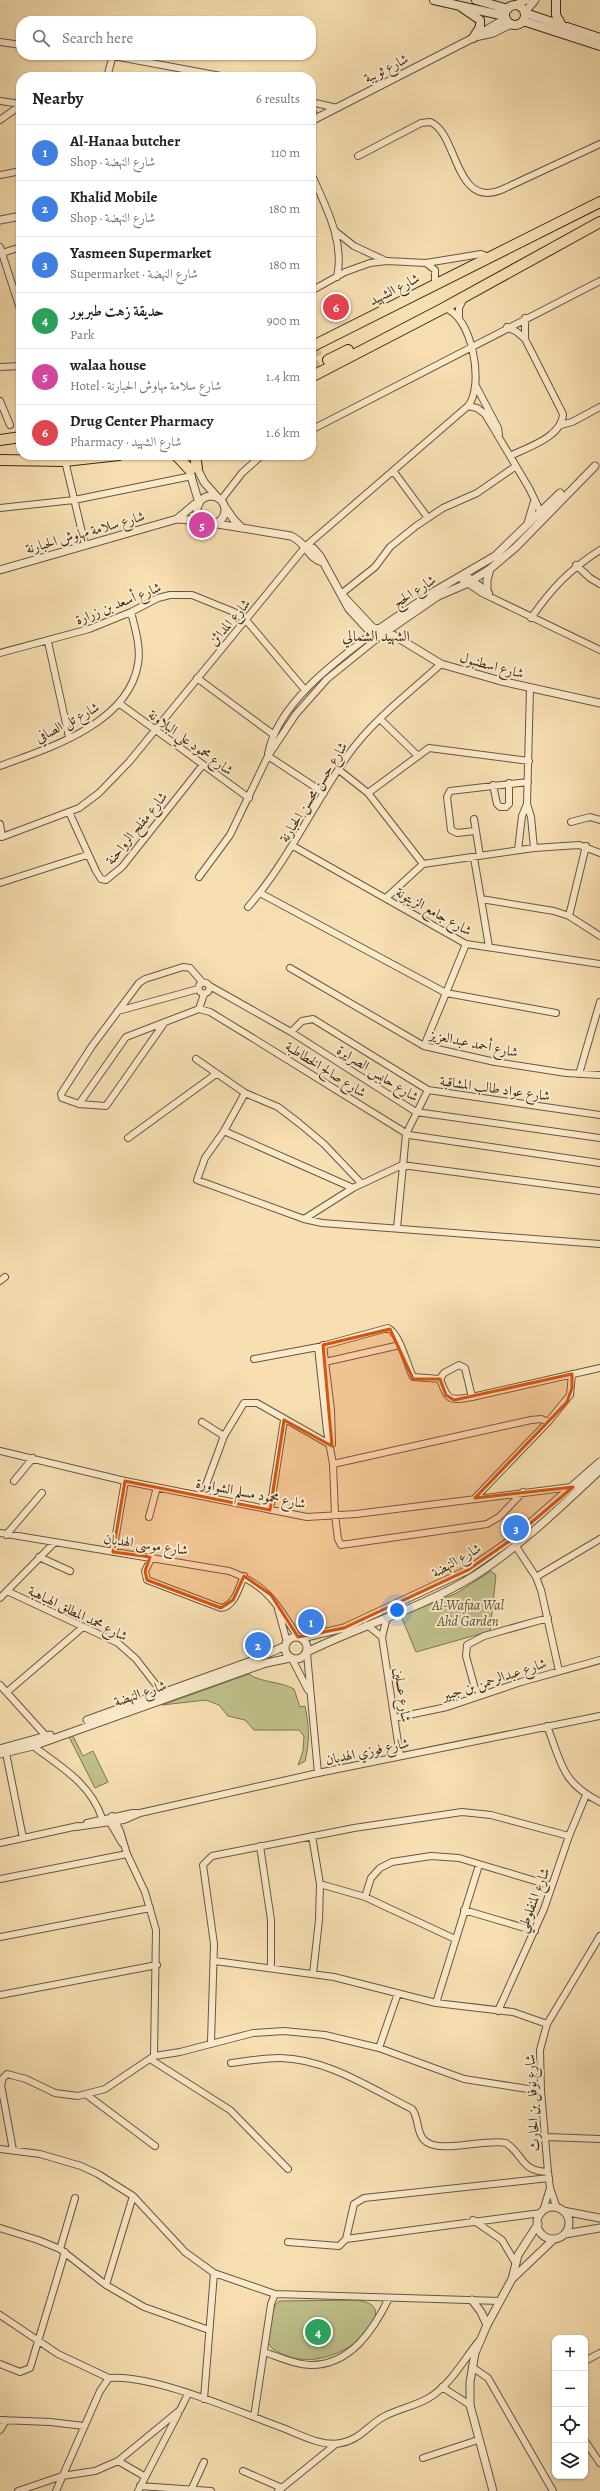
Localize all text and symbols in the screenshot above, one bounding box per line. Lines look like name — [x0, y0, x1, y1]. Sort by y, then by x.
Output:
search box — [16, 16, 316, 60]
icon: search — [30, 27, 52, 49]
text: Search here — [62, 28, 133, 48]
street label: شارع ثويبة — [361, 49, 413, 89]
text: Nearby — [32, 87, 83, 110]
text: 6 results — [256, 90, 300, 107]
text: Al-Hanaa butcher — [70, 131, 180, 151]
text: 1 — [43, 144, 47, 161]
text: 110 m — [271, 144, 300, 161]
text: Shop · شارع النهضة — [70, 153, 155, 170]
text: Khalid Mobile — [70, 187, 157, 207]
text: 2 — [42, 200, 48, 217]
text: 180 m — [269, 200, 300, 217]
text: Shop · شارع النهضة — [70, 209, 155, 226]
text: Yasmeen Supermarket — [70, 243, 211, 263]
text: 3 — [42, 256, 48, 273]
text: 180 m — [269, 256, 300, 273]
text: Supermarket · شارع النهضة — [70, 265, 198, 282]
street label: شارع الشهيد — [366, 269, 424, 312]
pin: 6 — [323, 292, 349, 322]
text: حديقة زهت طبربور — [70, 301, 164, 321]
text: 4 — [42, 312, 48, 329]
text: 900 m — [267, 312, 300, 329]
text: Park — [70, 326, 94, 343]
text: walaa house — [70, 355, 146, 375]
text: 5 — [42, 368, 48, 385]
text: 1.4 km — [266, 368, 300, 385]
text: Hotel · شارع سلامة مهاوش الحبارنة — [70, 377, 221, 394]
text: Drug Center Pharmacy — [70, 411, 213, 431]
text: 6 — [42, 424, 48, 441]
text: 1.6 km — [266, 424, 300, 441]
text: Pharmacy · شارع الشهيد — [70, 433, 182, 450]
street label: شارع سلامة مهاوش الحبارنة — [23, 506, 148, 561]
pin: 5 — [189, 510, 215, 540]
street label: شارع الحج — [389, 570, 441, 615]
street label: شارع أسعد بن زرارة — [72, 577, 165, 631]
street label: شارع المدائن — [204, 595, 256, 651]
district label: الشهيد الشمالي — [342, 626, 410, 648]
street label: شارع اسطنبول — [457, 648, 526, 685]
street label: شارع تل الصافي — [32, 698, 104, 749]
street label: شارع محمود علي البلاونة — [143, 705, 237, 782]
street label: شارع حسن محسن الحبارنة — [275, 738, 354, 847]
street label: شارع مفلح الرواحنة — [101, 788, 174, 871]
street label: شارع جامع الزيتونة — [390, 883, 475, 944]
street label: شارع أحمد عبدالعزيز — [426, 1023, 520, 1064]
street label: شارع صالح الخطاطبة — [280, 1037, 370, 1104]
street label: شارع حابس الصرايرة — [332, 1041, 422, 1108]
street label: شارع عواد طالب المشاقبة — [438, 1071, 551, 1108]
street label: شارع محمود مسلم الشواورة — [193, 1473, 308, 1518]
pin: 3 — [503, 1513, 529, 1543]
street label: شارع موسى الهدبان — [102, 1529, 189, 1562]
street label: شارع النهضة — [428, 1539, 486, 1584]
street label: شارع محمد المطلق الهباهبة — [24, 1581, 131, 1648]
park label: Al-Wafaa Wal Ahd Garden — [431, 1596, 505, 1631]
your location — [387, 1600, 407, 1620]
pin: 1 — [298, 1607, 324, 1637]
pin: 2 — [245, 1630, 271, 1660]
street label: شارع عبدالرحمن بن جبير — [437, 1654, 550, 1708]
street label: شارع عسلين — [387, 1666, 416, 1724]
street label: شارع النهضة — [111, 1676, 170, 1713]
street label: شارع فوزي الهدبان — [324, 1733, 411, 1772]
street label: شارع المنفلوطي — [512, 1865, 557, 1936]
street label: شارع نوفل بن الحارث — [520, 2054, 547, 2152]
pin: 4 — [305, 2317, 331, 2347]
map controls — [552, 2335, 588, 2479]
button: + — [552, 2335, 588, 2371]
button: − — [552, 2371, 588, 2407]
button: locate — [552, 2407, 588, 2443]
button: layers — [552, 2443, 588, 2479]

